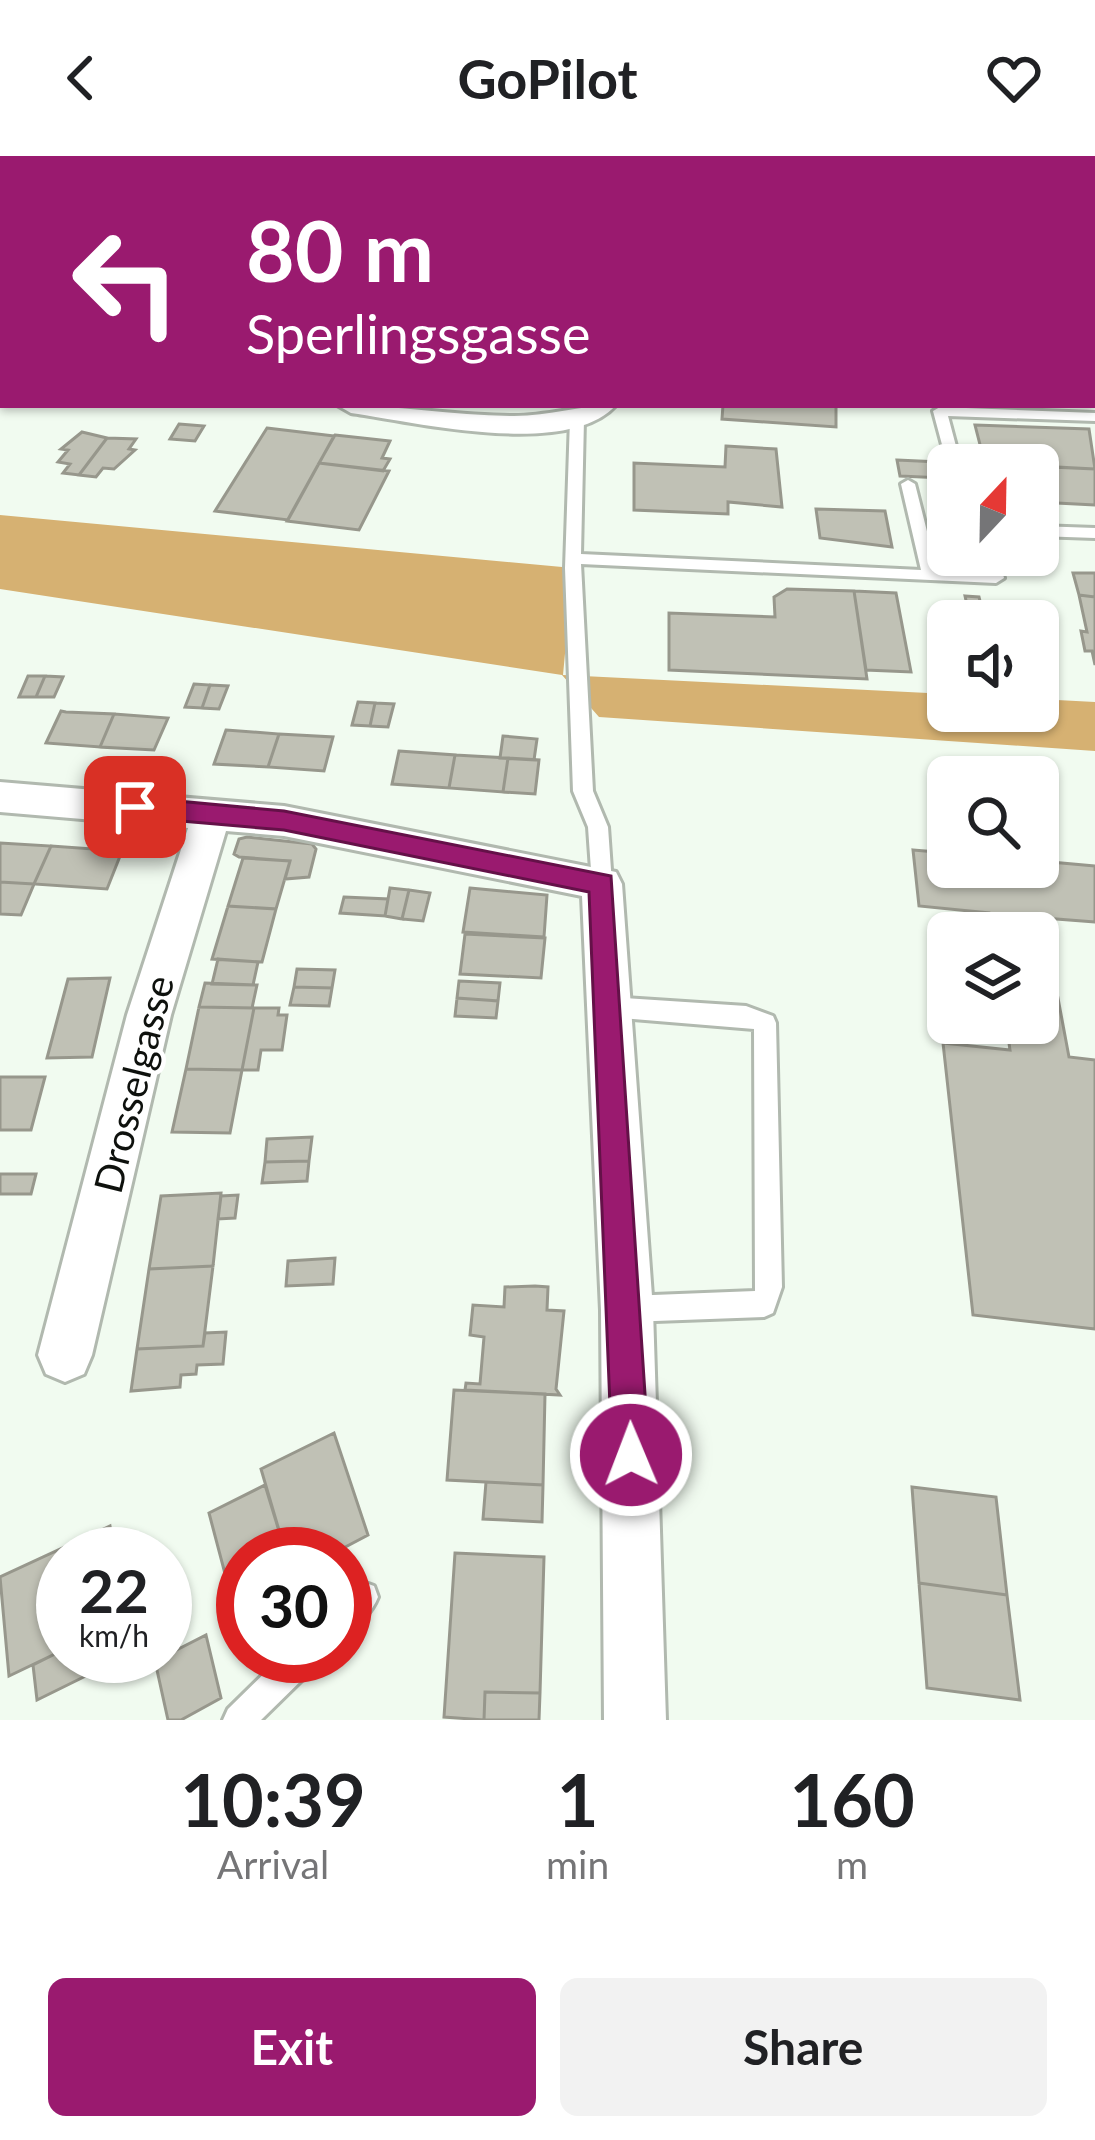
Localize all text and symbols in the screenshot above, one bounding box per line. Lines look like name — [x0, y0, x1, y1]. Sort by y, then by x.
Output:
icon: back — [48, 45, 114, 111]
icon: heart — [981, 45, 1047, 111]
text: GoPilot — [457, 46, 638, 111]
text: 80 m — [246, 199, 434, 300]
icon: left — [48, 204, 204, 360]
text: Sperlingsgasse — [246, 301, 590, 366]
north arrow — [927, 444, 1059, 576]
map controls — [927, 444, 1059, 1044]
button: sound — [927, 600, 1059, 732]
pin — [84, 756, 186, 858]
button: search — [927, 756, 1059, 888]
icon: arrive — [102, 774, 168, 840]
button: layers — [927, 912, 1059, 1044]
street label: Drosselgasse — [84, 971, 182, 1197]
position arrow — [568, 1392, 694, 1518]
speed limit sign: 30 — [216, 1527, 372, 1683]
text: 22 — [79, 1554, 149, 1626]
text: km/h — [79, 1617, 149, 1653]
text: 10:39 — [180, 1756, 366, 1842]
text: 1 — [557, 1756, 599, 1842]
text: 160 — [789, 1756, 915, 1842]
text: Arrival — [217, 1841, 329, 1887]
text: min — [546, 1841, 609, 1887]
text: m — [836, 1841, 868, 1887]
button: Exit — [48, 1978, 536, 2116]
button: Share — [560, 1978, 1047, 2116]

